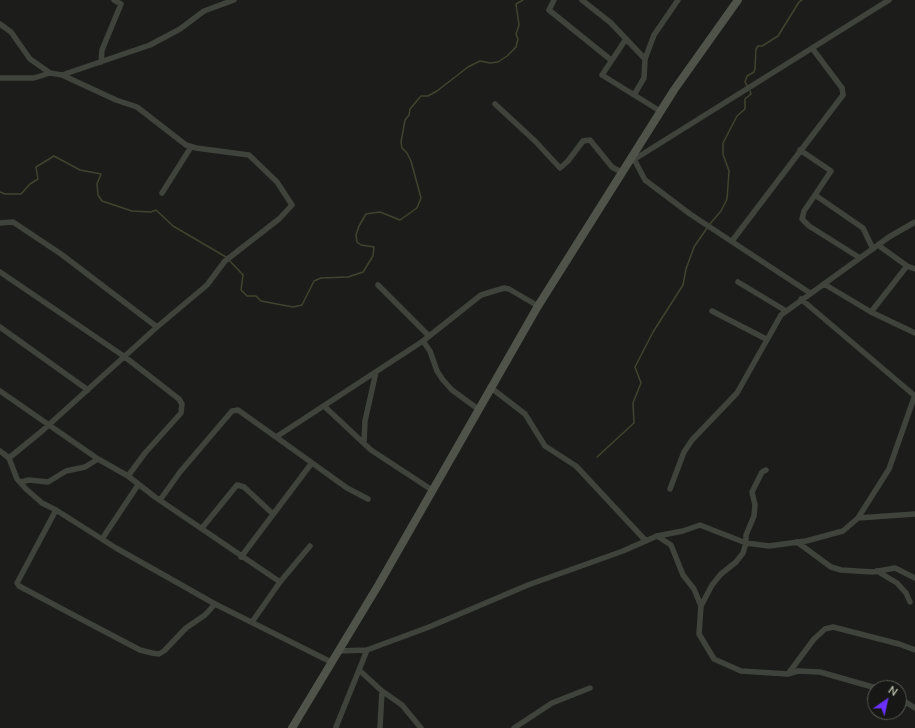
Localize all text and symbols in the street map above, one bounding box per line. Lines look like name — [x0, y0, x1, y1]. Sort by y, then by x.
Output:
north arrow — [867, 680, 907, 720]
text: N — [886, 683, 901, 699]

